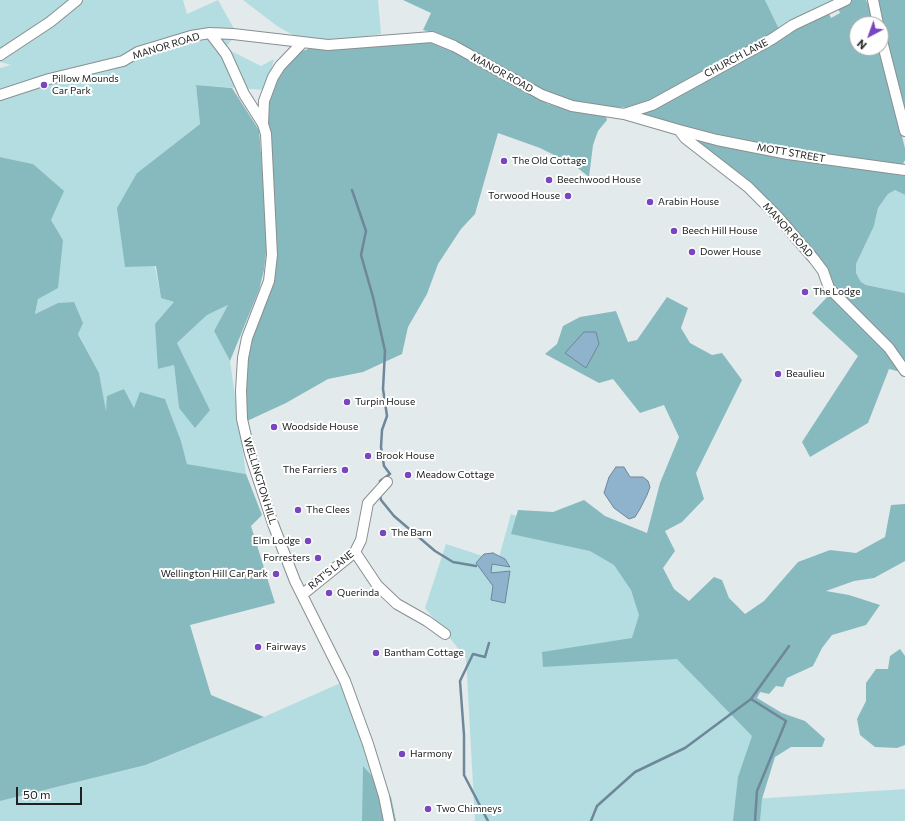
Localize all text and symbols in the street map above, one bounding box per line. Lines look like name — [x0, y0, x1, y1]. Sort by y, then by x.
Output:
north arrow — [849, 16, 889, 56]
street label: MANOR ROAD — [131, 30, 201, 62]
street label: CHURCH LANE — [702, 36, 770, 80]
text: N — [854, 37, 869, 52]
street label: MANOR ROAD — [469, 51, 535, 95]
place label: Pillow Mounds Car Park — [52, 73, 119, 96]
marker: Pillow Mounds Car Park — [39, 80, 49, 90]
street label: MOTT STREET — [756, 141, 826, 165]
place label: The Old Cottage — [512, 155, 587, 167]
marker: The Old Cottage — [499, 156, 509, 166]
place label: Beechwood House — [557, 174, 641, 186]
marker: Beechwood House — [544, 175, 554, 185]
place label: Torwood House — [488, 190, 560, 202]
marker: Torwood House — [563, 191, 573, 201]
place label: Arabin House — [658, 196, 719, 208]
marker: Arabin House — [645, 197, 655, 207]
street label: MANOR ROAD — [760, 200, 816, 260]
place label: Beech Hill House — [682, 225, 758, 237]
marker: Beech Hill House — [669, 226, 679, 236]
place label: Dower House — [700, 246, 761, 258]
marker: Dower House — [687, 247, 697, 257]
place label: The Lodge — [813, 286, 860, 298]
marker: The Lodge — [800, 287, 810, 297]
place label: Beaulieu — [786, 368, 825, 380]
marker: Beaulieu — [773, 369, 783, 379]
place label: Turpin House — [355, 396, 415, 408]
marker: Turpin House — [342, 397, 352, 407]
place label: Woodside House — [282, 421, 358, 433]
marker: Woodside House — [269, 422, 279, 432]
street label: WELLINGTON HILL — [241, 436, 279, 526]
place label: Brook House — [376, 450, 434, 462]
marker: Brook House — [363, 451, 373, 461]
place label: The Farriers — [283, 464, 337, 476]
marker: The Farriers — [340, 465, 350, 475]
place label: Meadow Cottage — [416, 469, 494, 481]
marker: Meadow Cottage — [403, 470, 413, 480]
place label: The Clees — [306, 504, 350, 516]
marker: The Clees — [293, 505, 303, 515]
place label: The Barn — [391, 527, 432, 539]
marker: The Barn — [378, 528, 388, 538]
place label: Elm Lodge — [253, 535, 300, 547]
marker: Elm Lodge — [303, 536, 313, 546]
street label: RAT'S LANE — [306, 548, 356, 592]
place label: Forresters — [263, 552, 310, 564]
marker: Forresters — [313, 553, 323, 563]
place label: Wellington Hill Car Park — [161, 568, 268, 580]
marker: Wellington Hill Car Park — [271, 569, 281, 579]
place label: Querinda — [337, 587, 379, 599]
marker: Querinda — [324, 588, 334, 598]
place label: Fairways — [266, 641, 306, 653]
marker: Fairways — [253, 642, 263, 652]
place label: Bantham Cottage — [384, 647, 464, 659]
marker: Bantham Cottage — [371, 648, 381, 658]
place label: Harmony — [410, 748, 452, 760]
marker: Harmony — [397, 749, 407, 759]
scale bar — [18, 779, 84, 805]
text: 50 m — [23, 787, 51, 801]
place label: Two Chimneys — [436, 803, 502, 815]
marker: Two Chimneys — [423, 804, 433, 814]

